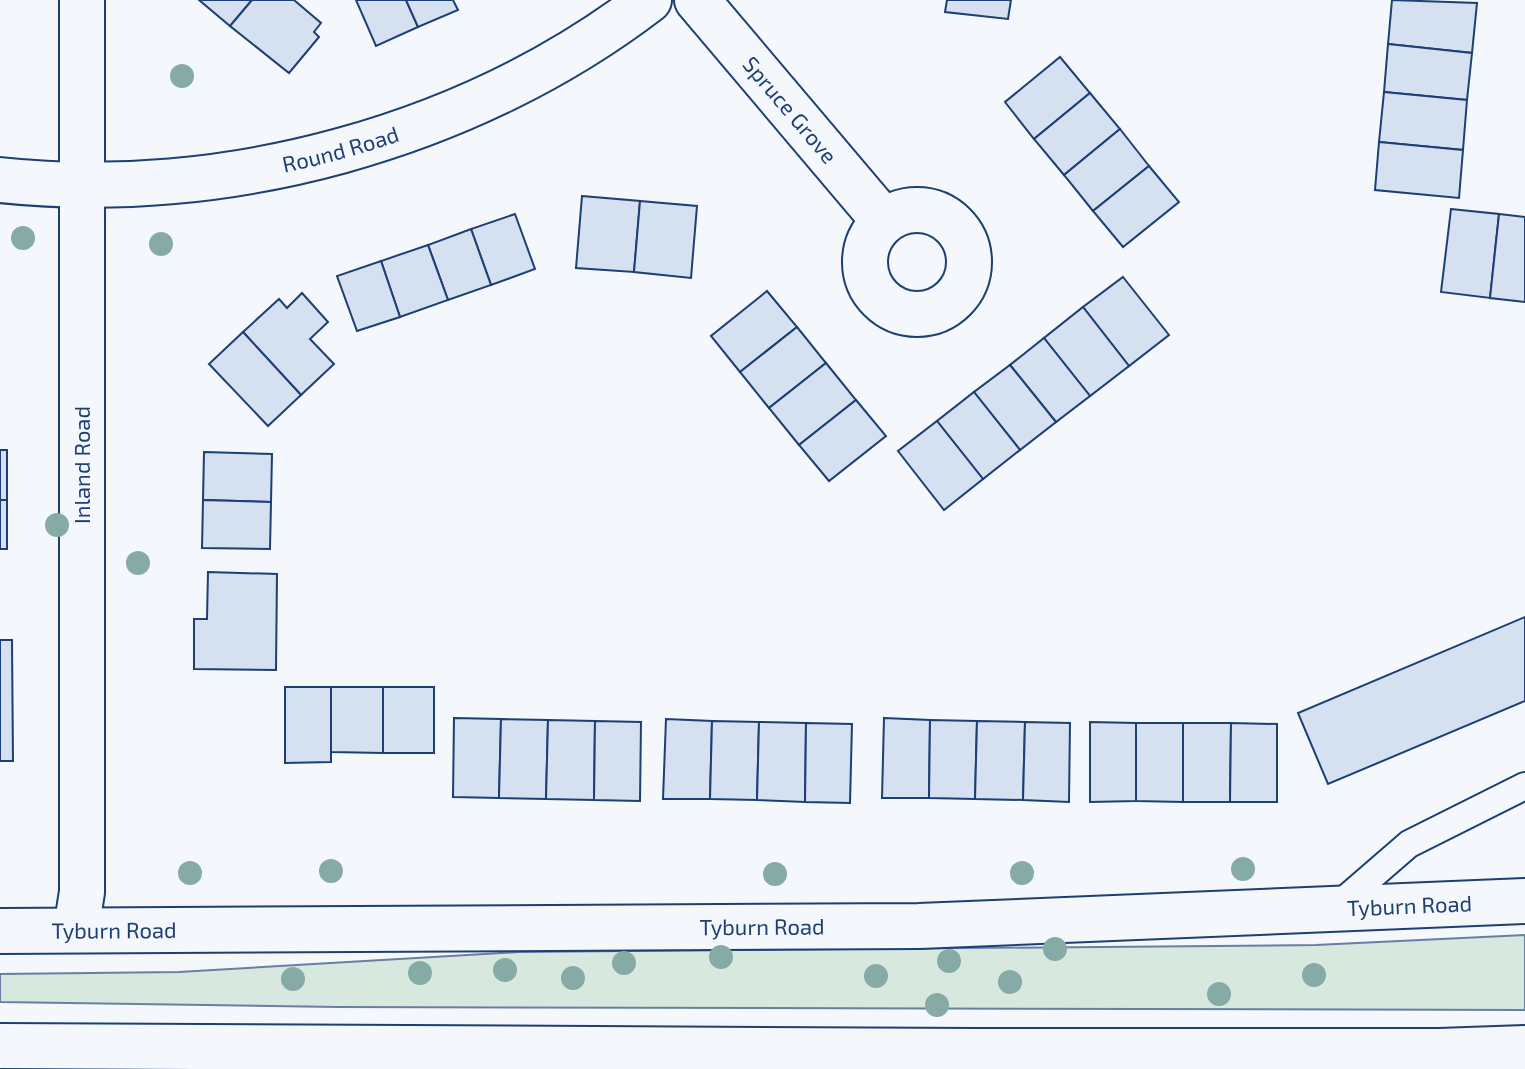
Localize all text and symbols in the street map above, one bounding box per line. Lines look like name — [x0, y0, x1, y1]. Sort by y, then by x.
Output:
street label: Spruce Grove — [738, 51, 843, 168]
street label: Round Road — [280, 120, 402, 177]
street label: Inland Road — [68, 406, 94, 524]
street label: Tyburn Road — [1346, 889, 1473, 920]
street label: Tyburn Road — [699, 913, 825, 939]
street label: Tyburn Road — [51, 916, 177, 943]

